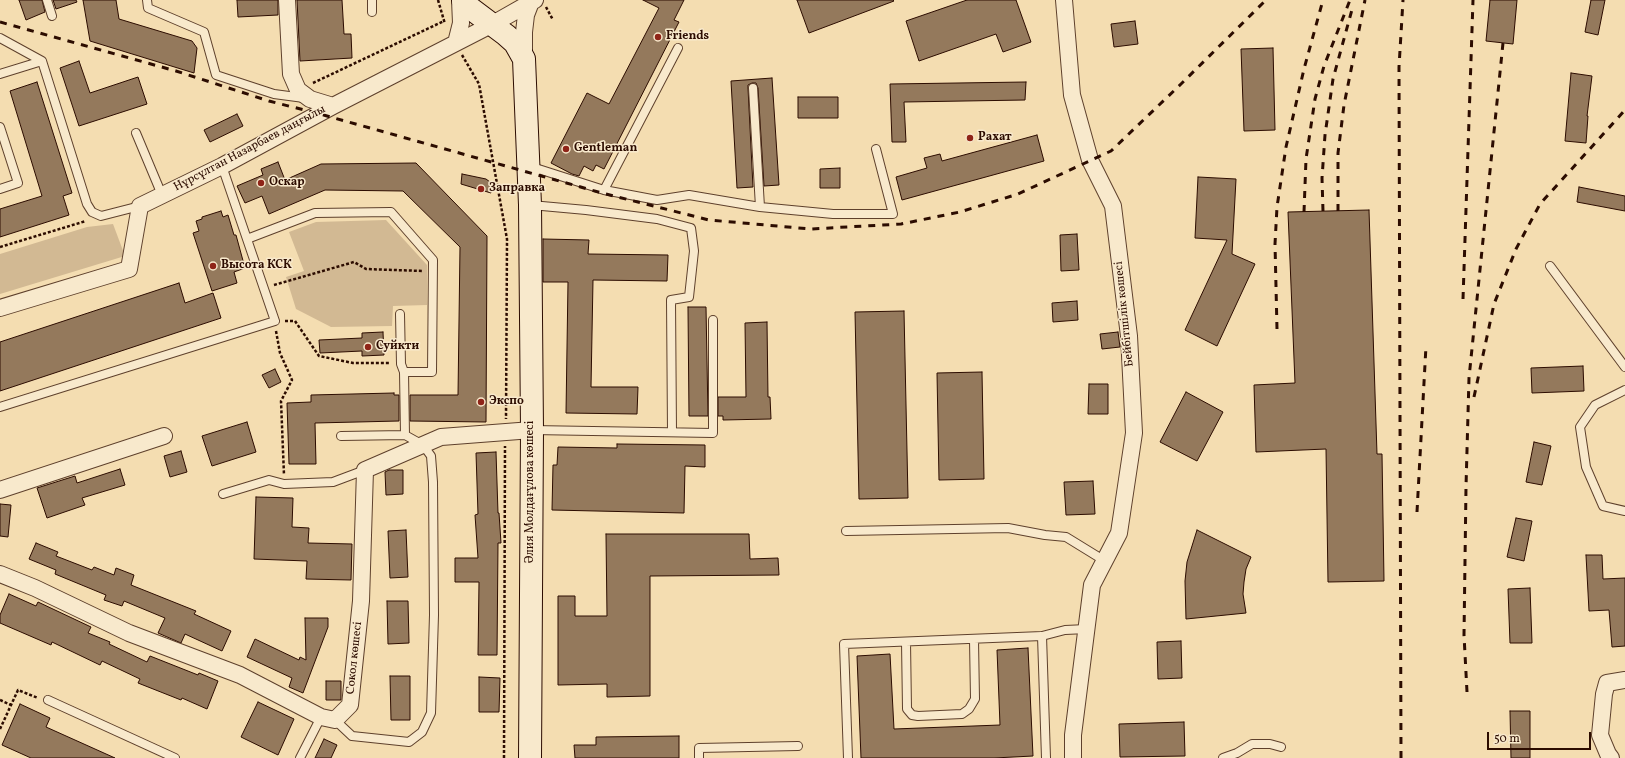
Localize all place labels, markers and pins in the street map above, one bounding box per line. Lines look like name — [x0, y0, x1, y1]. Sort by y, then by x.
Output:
place label: Friends — [666, 30, 709, 44]
marker: Friends — [653, 32, 663, 42]
place label: Рахат — [978, 131, 1012, 145]
marker: Рахат — [965, 133, 975, 143]
place label: Gentleman — [574, 142, 637, 156]
marker: Gentleman — [561, 144, 571, 154]
place label: Оскар — [269, 176, 305, 190]
marker: Оскар — [256, 178, 266, 188]
place label: Заправка — [489, 182, 545, 196]
marker: Заправка — [476, 184, 486, 194]
place label: Высота КСК — [221, 259, 292, 273]
marker: Высота КСК — [208, 261, 218, 271]
place label: Суйкти — [376, 340, 419, 354]
marker: Суйкти — [363, 342, 373, 352]
place label: Экспо — [489, 395, 524, 409]
marker: Экспо — [476, 397, 486, 407]

